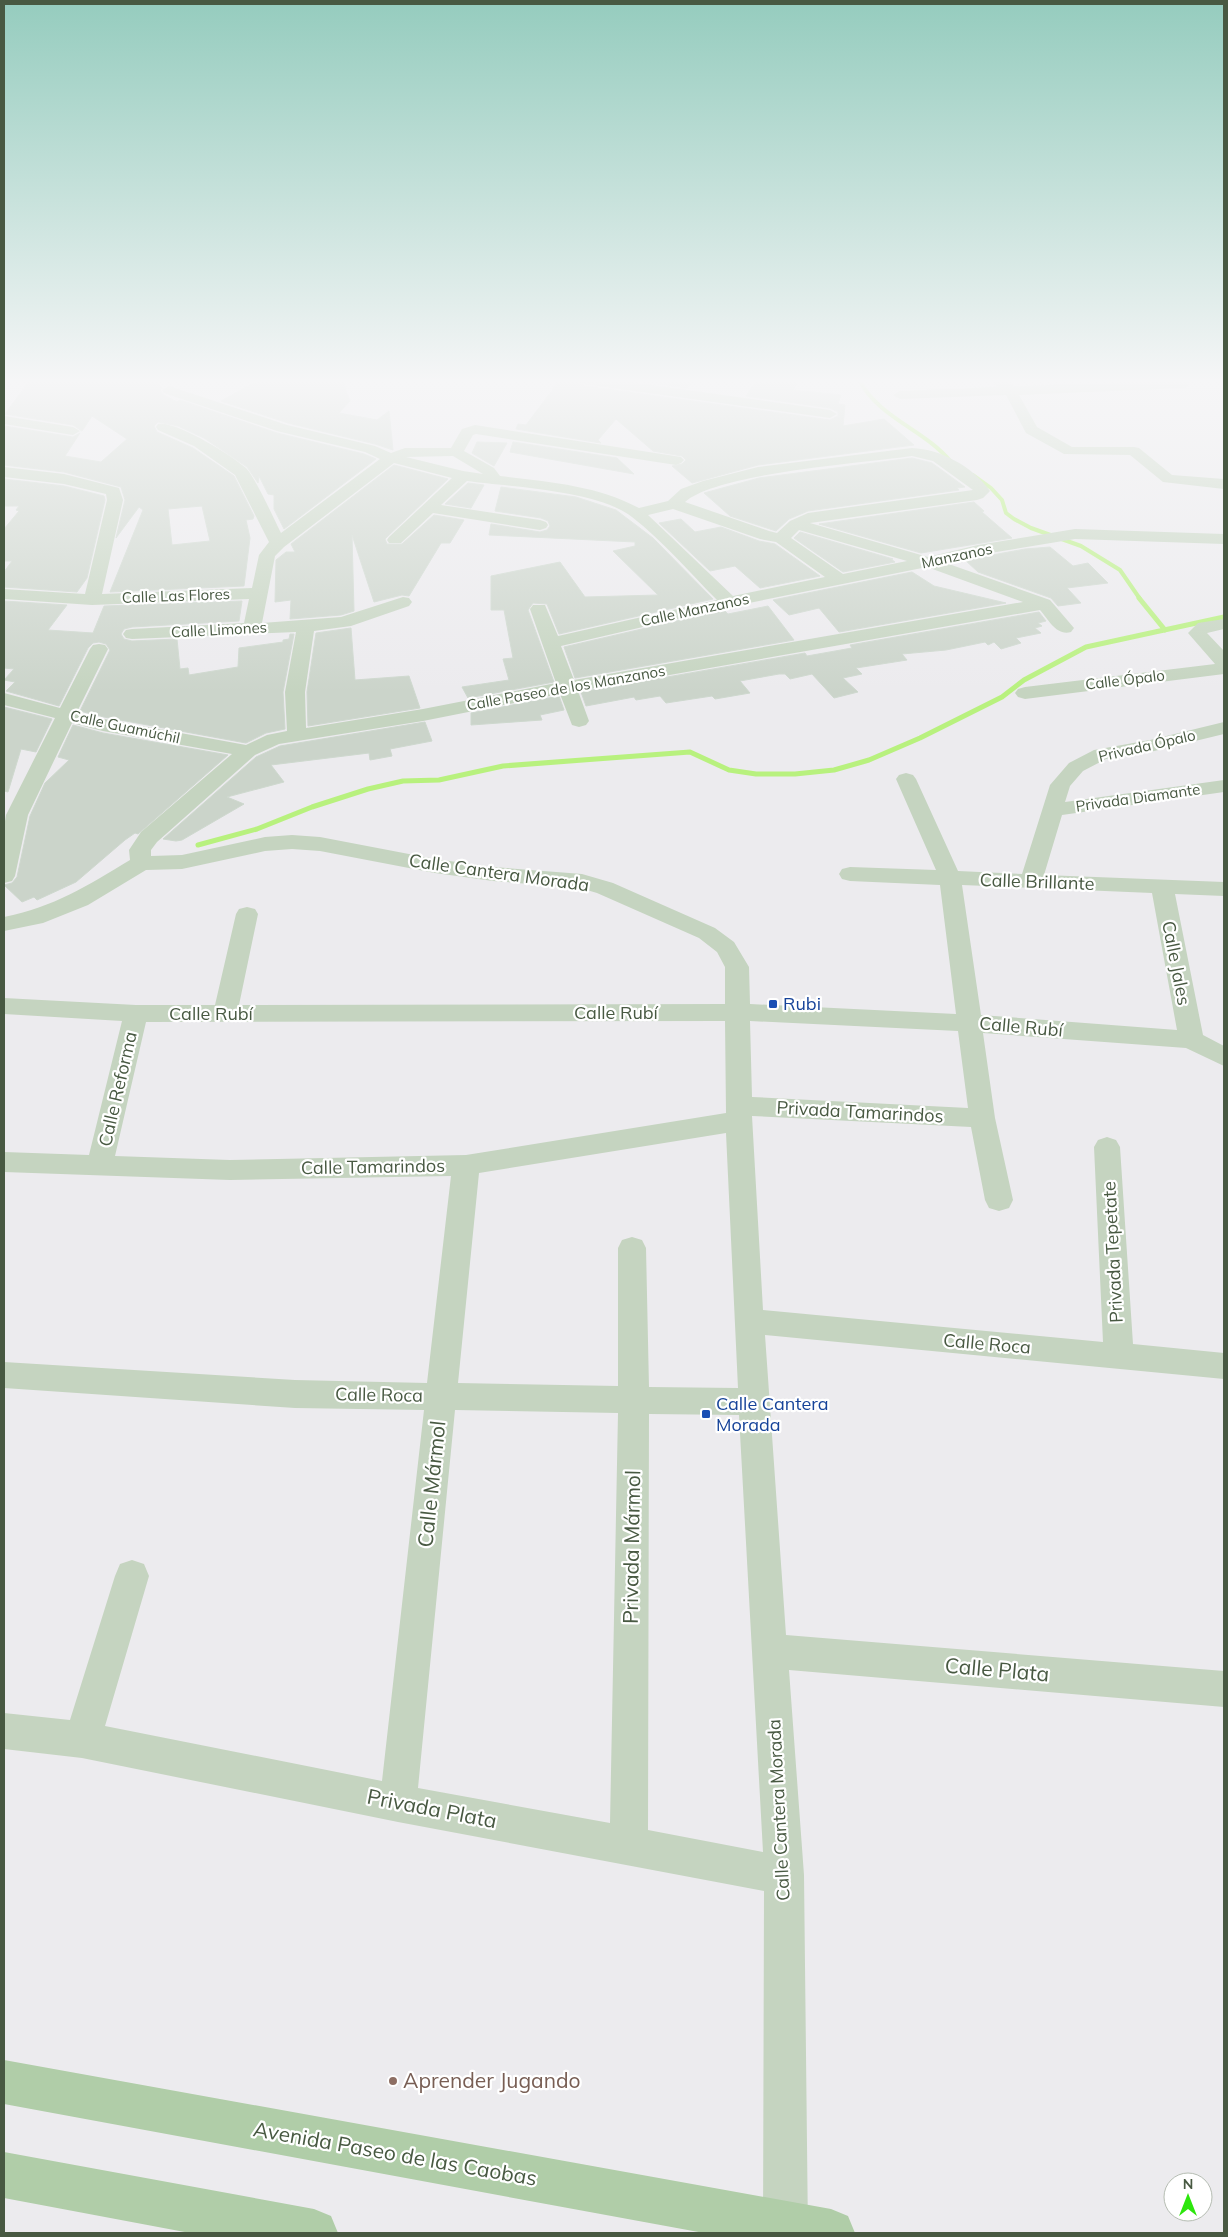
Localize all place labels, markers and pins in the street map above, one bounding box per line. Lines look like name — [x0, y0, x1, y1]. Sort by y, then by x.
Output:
place label: Rubi — [783, 992, 821, 1015]
marker: Rubi — [767, 998, 779, 1010]
place label: Calle Cantera Morada — [716, 1392, 829, 1436]
marker: Calle Cantera Morada — [700, 1408, 712, 1420]
place label: Aprender Jugando — [403, 2067, 581, 2093]
marker: Aprender Jugando — [387, 2075, 399, 2087]

